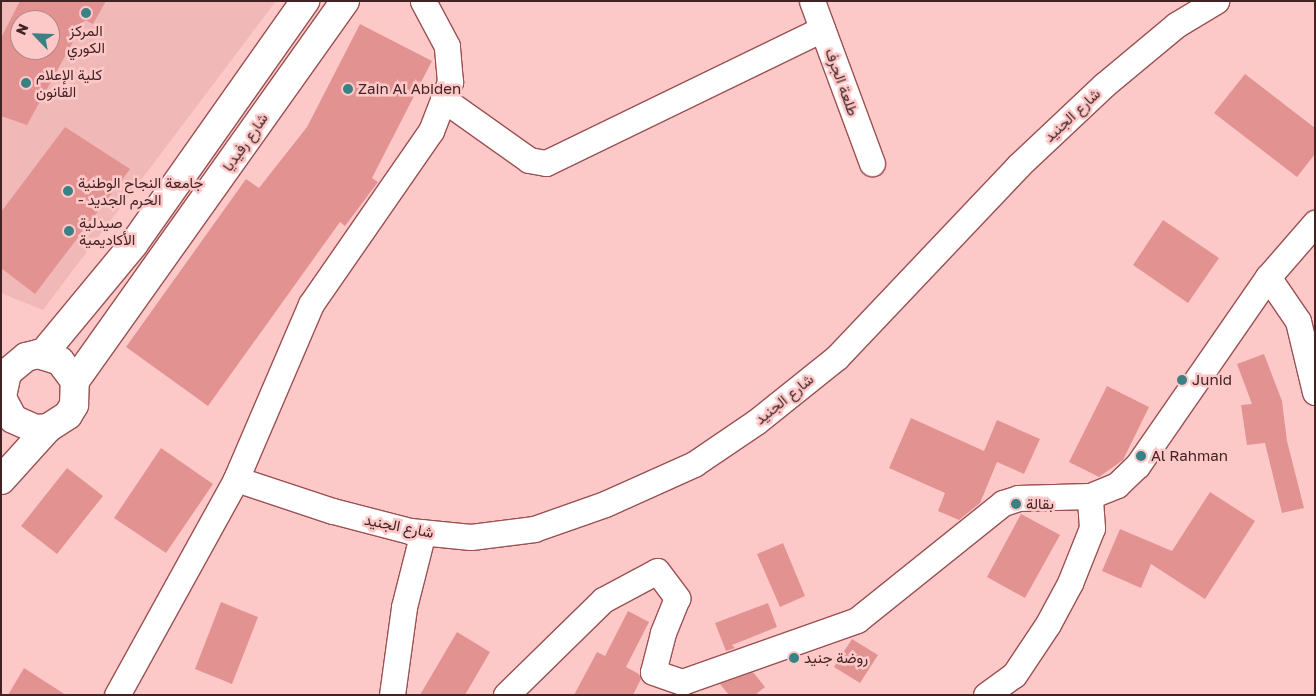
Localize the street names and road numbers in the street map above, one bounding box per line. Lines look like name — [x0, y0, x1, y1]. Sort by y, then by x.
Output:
street label: طلعة الجرف — [821, 46, 863, 118]
street label: شارع الجنيد — [1040, 84, 1104, 146]
street label: شارع رفيديا — [218, 109, 272, 175]
street label: شارع الجنيد — [751, 370, 817, 428]
street label: شارع الجنيد — [363, 510, 435, 542]

